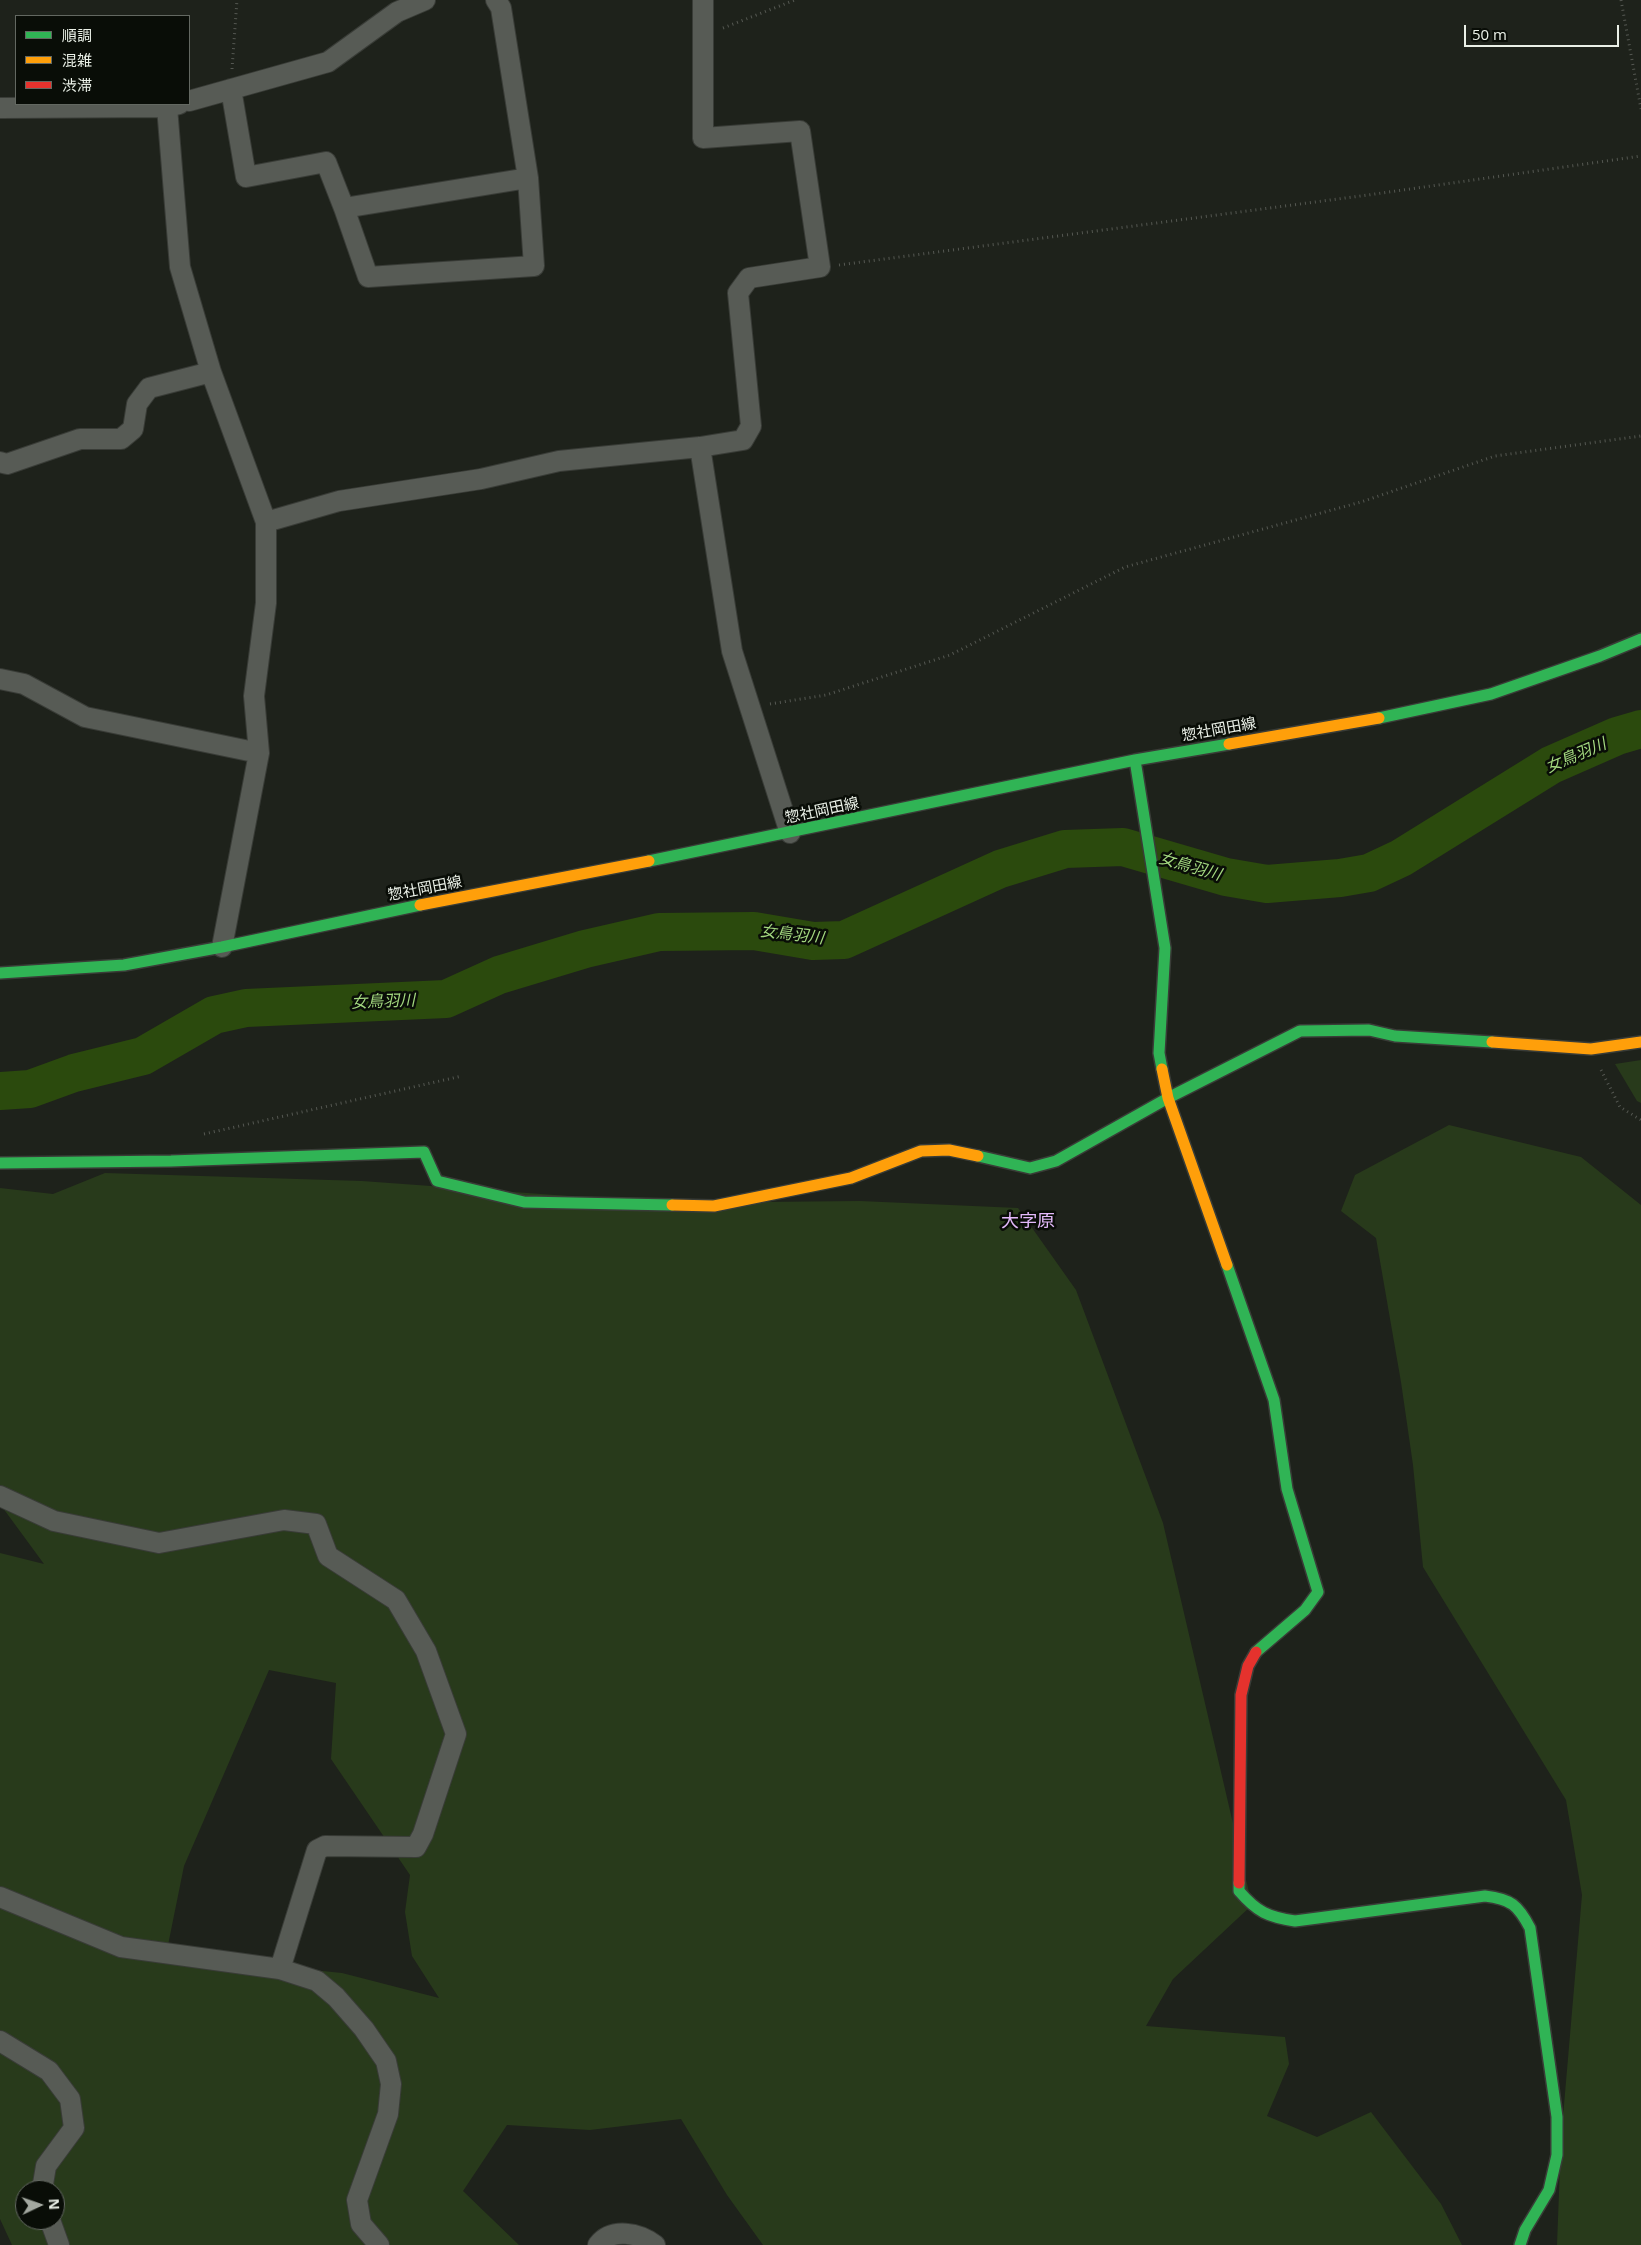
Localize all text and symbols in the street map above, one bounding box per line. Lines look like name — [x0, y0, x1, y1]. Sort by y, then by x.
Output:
legend — [15, 15, 190, 105]
scale bar — [1466, 15, 1621, 47]
text: 50 m — [1472, 24, 1507, 44]
text: 順調 — [62, 25, 92, 45]
text: 混雑 — [62, 50, 92, 70]
text: 渋滞 — [62, 75, 92, 95]
street label: 惣社岡田線 — [1181, 715, 1257, 745]
water label: 女鳥羽川 — [1543, 735, 1609, 777]
street label: 惣社岡田線 — [783, 794, 861, 828]
water label: 女鳥羽川 — [1157, 849, 1223, 885]
street label: 惣社岡田線 — [386, 873, 464, 905]
water label: 女鳥羽川 — [759, 922, 825, 948]
water label: 女鳥羽川 — [351, 991, 415, 1013]
district label: 大字原 — [1001, 1211, 1055, 1233]
north arrow — [15, 2180, 65, 2230]
text: N — [45, 2198, 64, 2210]

